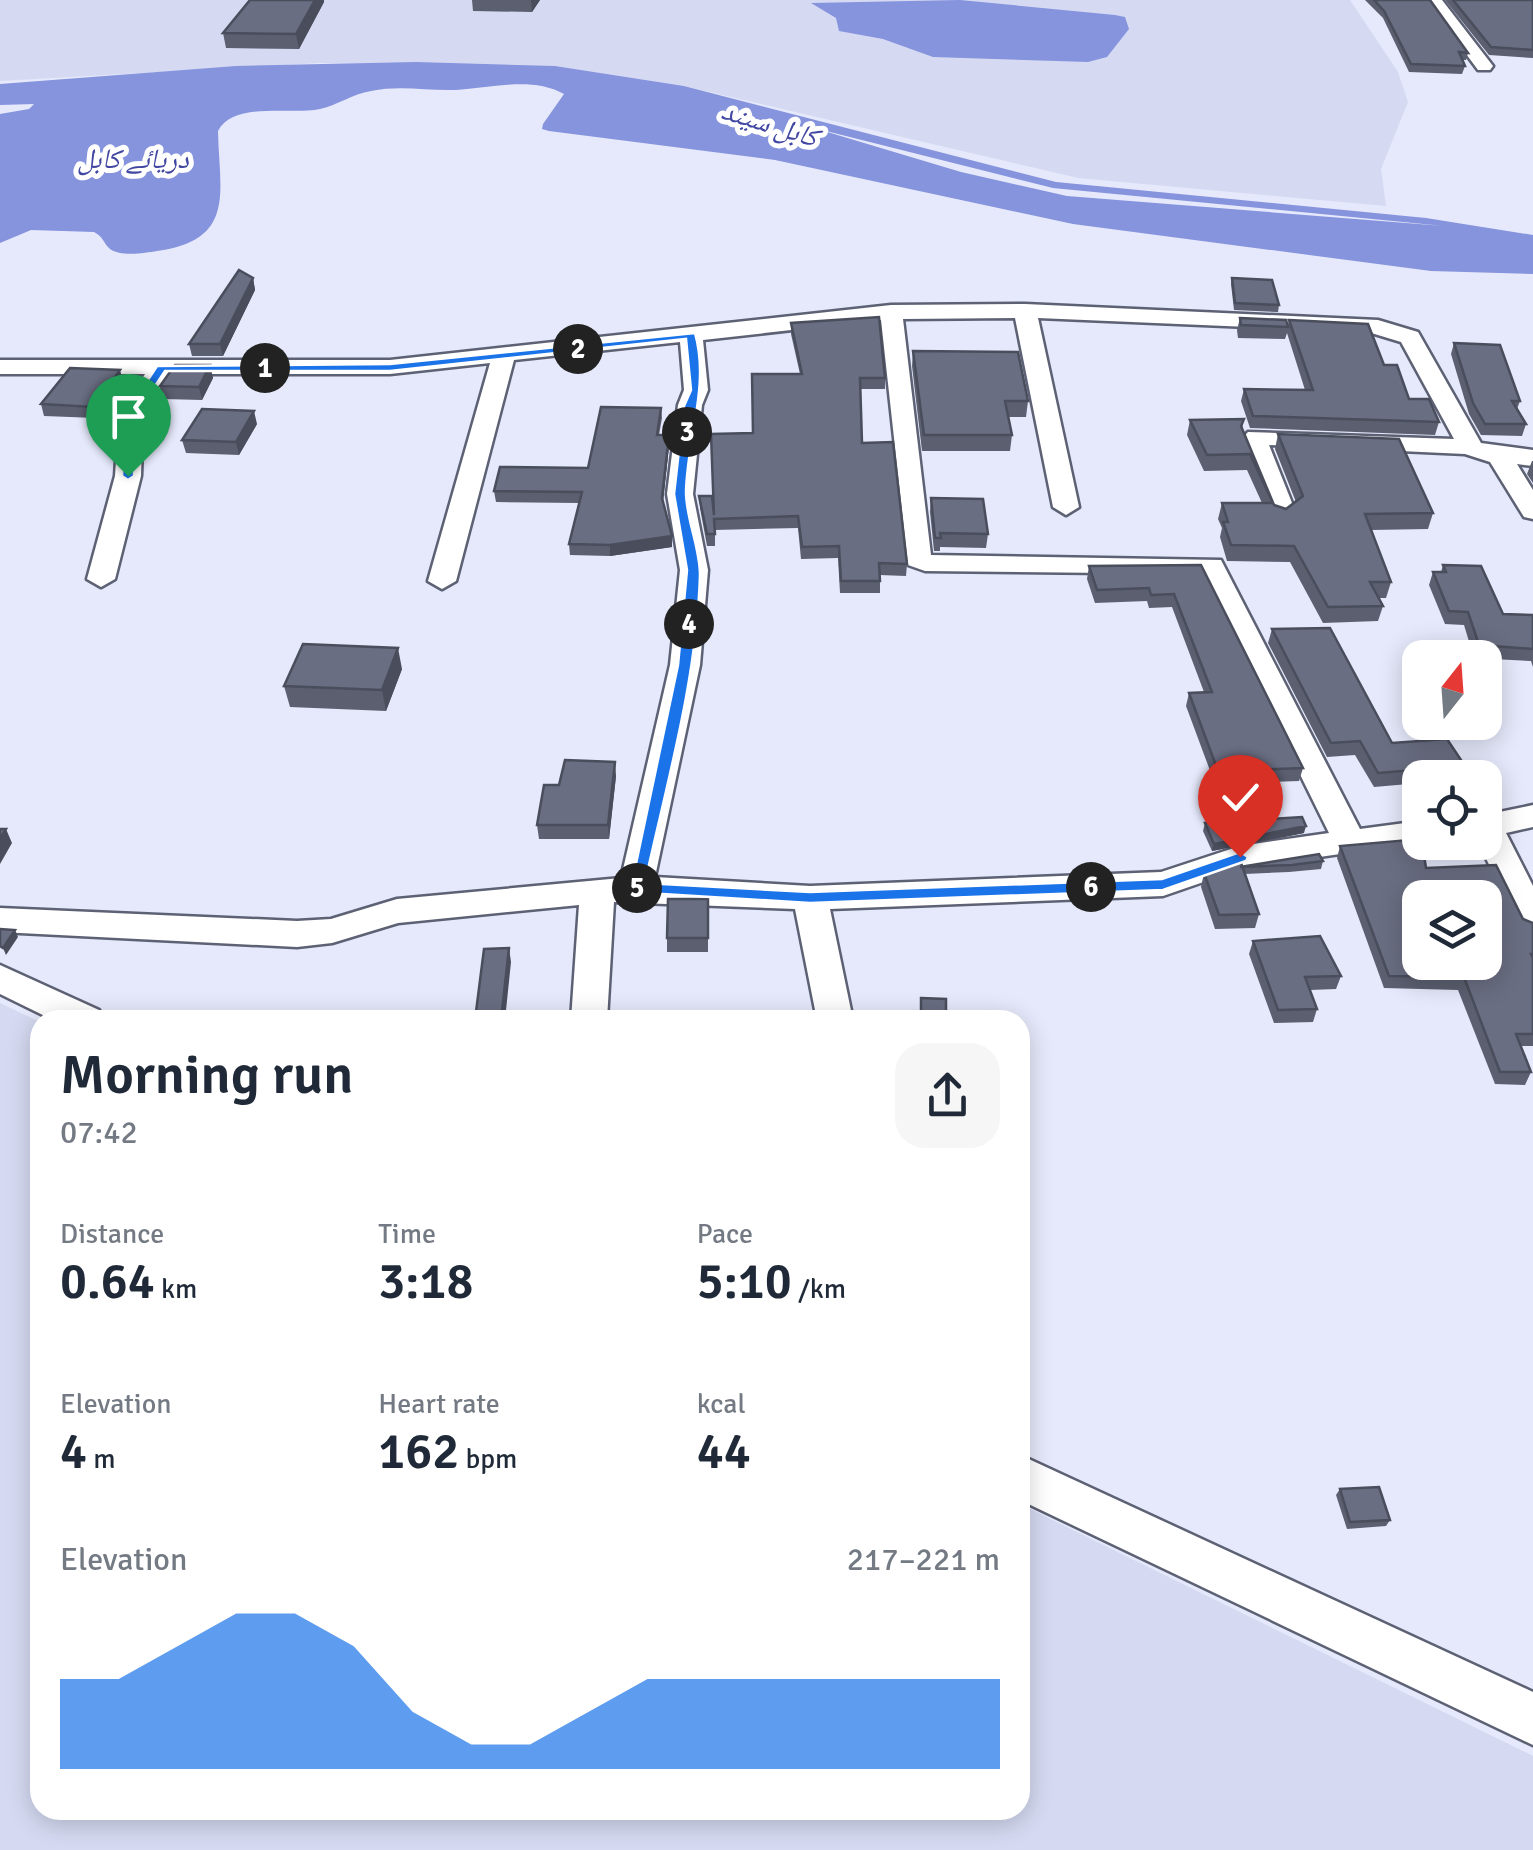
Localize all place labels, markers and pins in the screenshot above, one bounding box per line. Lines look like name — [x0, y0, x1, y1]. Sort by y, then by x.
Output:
pin: 2 — [553, 324, 603, 374]
pin: 1 — [240, 343, 290, 393]
pin — [86, 374, 171, 477]
pin: 3 — [662, 407, 712, 457]
pin: 4 — [664, 599, 714, 649]
pin — [1198, 755, 1283, 858]
pin: 6 — [1066, 862, 1116, 912]
pin: 5 — [612, 863, 662, 913]

